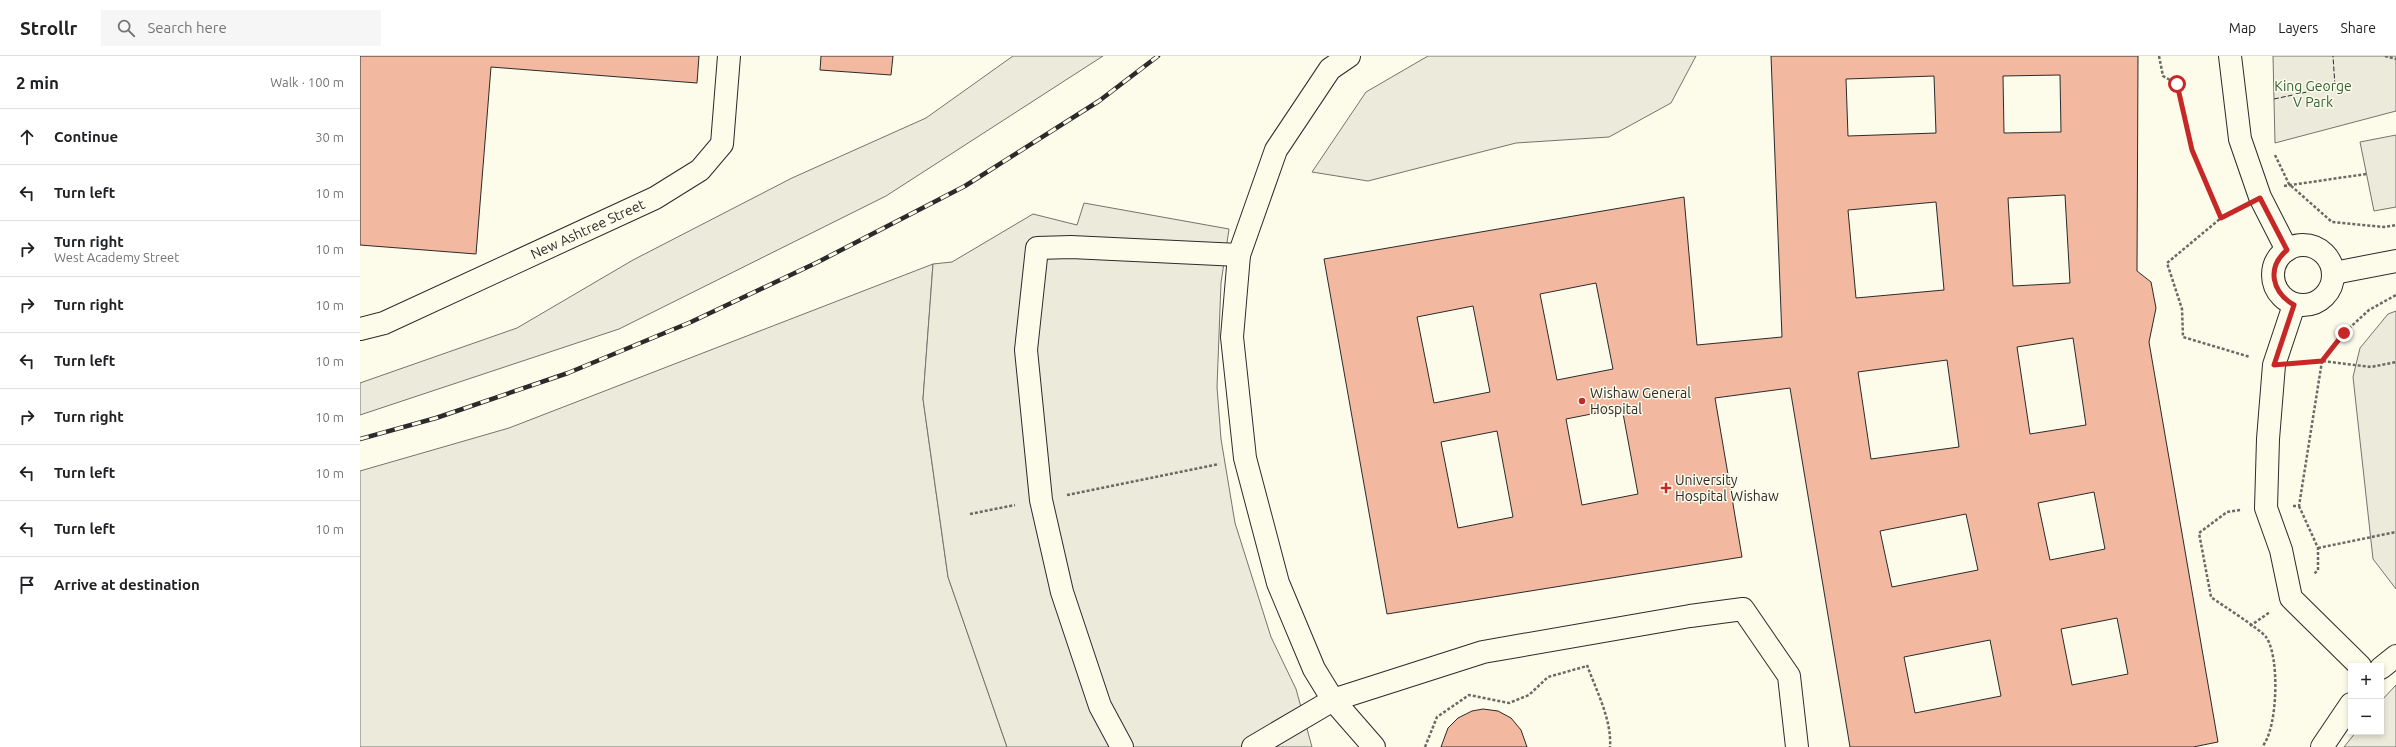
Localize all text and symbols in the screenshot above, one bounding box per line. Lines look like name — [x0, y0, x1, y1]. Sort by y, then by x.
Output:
search box — [101, 10, 381, 46]
text: Strollr — [20, 17, 77, 39]
icon: search — [115, 17, 137, 39]
text: Search here — [147, 19, 227, 36]
text: Map — [2229, 20, 2256, 36]
text: Layers — [2278, 20, 2318, 36]
text: Share — [2340, 20, 2376, 36]
text: 2 min — [16, 73, 59, 92]
text: Walk · 100 m — [270, 75, 344, 89]
route start — [2168, 75, 2186, 93]
park label: King George V Park — [2274, 78, 2352, 110]
icon: ahead — [16, 126, 38, 148]
text: Continue — [54, 128, 118, 145]
text: 30 m — [315, 130, 344, 144]
icon: left — [16, 182, 38, 204]
text: Turn left — [54, 184, 115, 201]
text: 10 m — [315, 186, 344, 200]
street label: New Ashtree Street — [528, 196, 648, 262]
text: Turn right — [54, 233, 124, 250]
icon: right — [16, 238, 38, 260]
text: 10 m — [315, 242, 344, 256]
text: West Academy Street — [54, 250, 179, 264]
icon: right — [16, 294, 38, 316]
text: Turn right — [54, 296, 124, 313]
text: 10 m — [315, 298, 344, 312]
route end — [2335, 324, 2353, 342]
icon: left — [16, 350, 38, 372]
text: Turn left — [54, 352, 115, 369]
text: 10 m — [315, 354, 344, 368]
place label: Wishaw General Hospital — [1590, 385, 1691, 417]
marker: Wishaw General Hospital — [1577, 396, 1587, 406]
icon: right — [16, 406, 38, 428]
text: Turn right — [54, 408, 124, 425]
text: 10 m — [315, 410, 344, 424]
icon: left — [16, 462, 38, 484]
text: Turn left — [54, 464, 115, 481]
text: 10 m — [315, 466, 344, 480]
place label: University Hospital Wishaw — [1675, 472, 1779, 504]
marker: University Hospital Wishaw — [1660, 482, 1672, 494]
icon: left — [16, 518, 38, 540]
text: Turn left — [54, 520, 115, 537]
text: 10 m — [315, 522, 344, 536]
icon: arrive — [16, 574, 38, 596]
text: Arrive at destination — [54, 576, 200, 593]
map controls — [2348, 663, 2384, 735]
button: + — [2348, 663, 2384, 699]
button: − — [2348, 699, 2384, 735]

